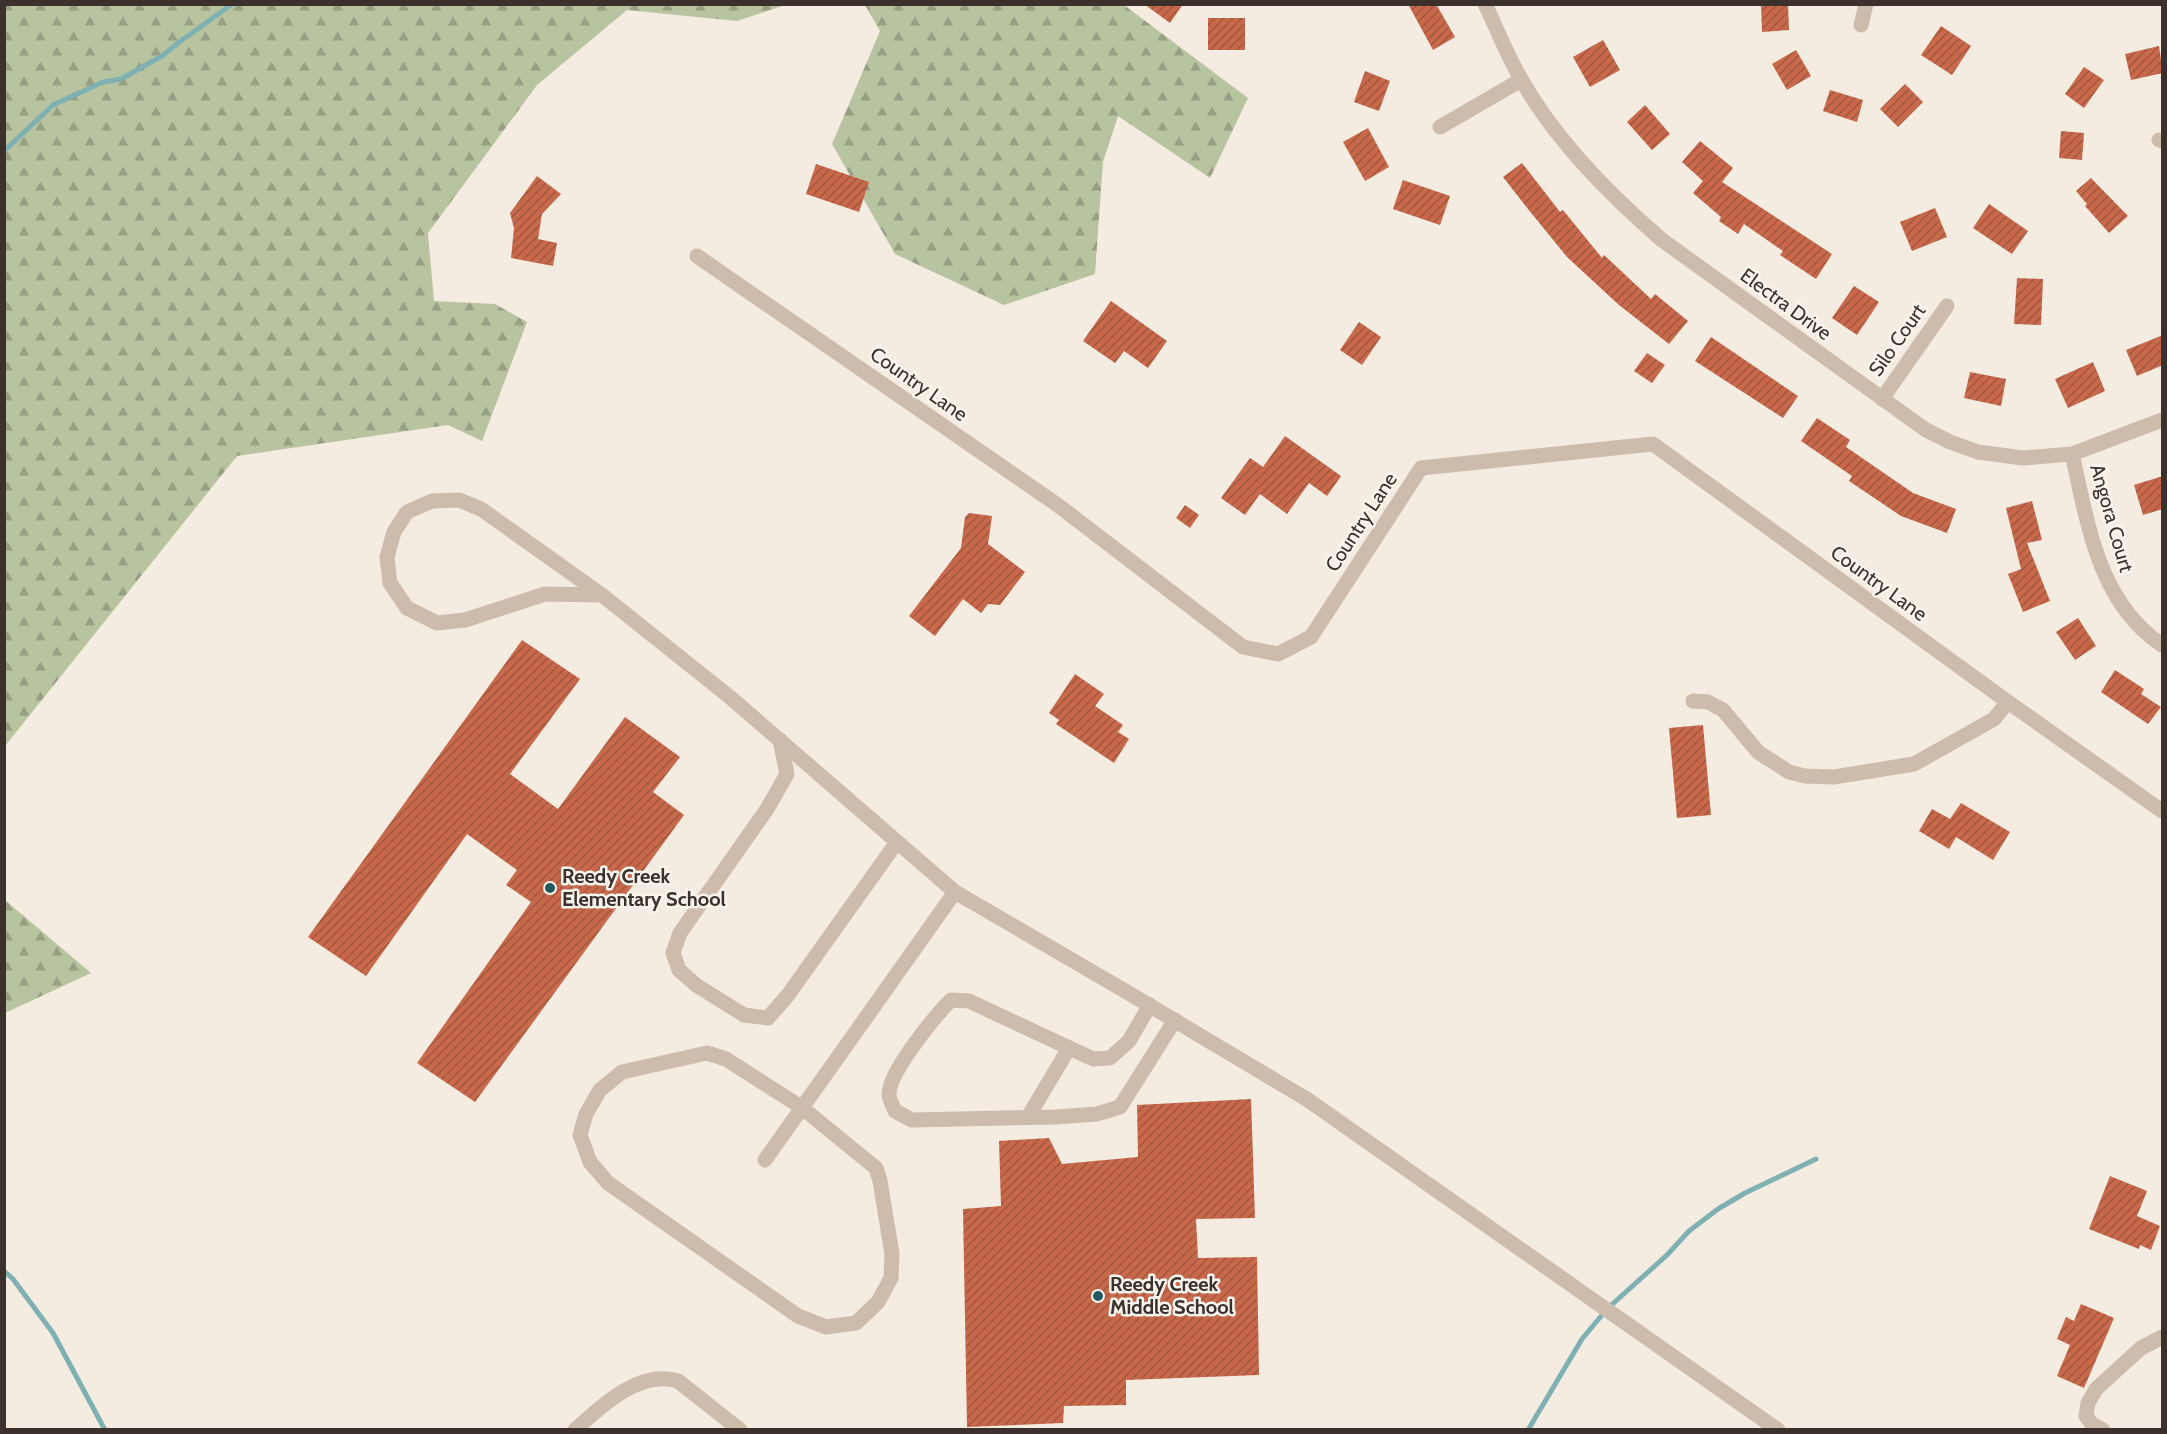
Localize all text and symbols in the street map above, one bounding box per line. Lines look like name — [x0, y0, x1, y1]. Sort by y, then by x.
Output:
street label: Electra Drive — [1736, 263, 1836, 345]
street label: Silo Court — [1864, 299, 1931, 381]
street label: Country Lane — [866, 342, 972, 426]
street label: Angora Court — [2085, 461, 2139, 575]
street label: Country Lane — [1320, 468, 1402, 576]
street label: Country Lane — [1826, 540, 1932, 626]
place label: Reedy Creek Elementary School — [562, 864, 726, 911]
marker: Reedy Creek Elementary School — [543, 881, 557, 895]
place label: Reedy Creek Middle School — [1110, 1272, 1234, 1319]
marker: Reedy Creek Middle School — [1091, 1289, 1105, 1303]

